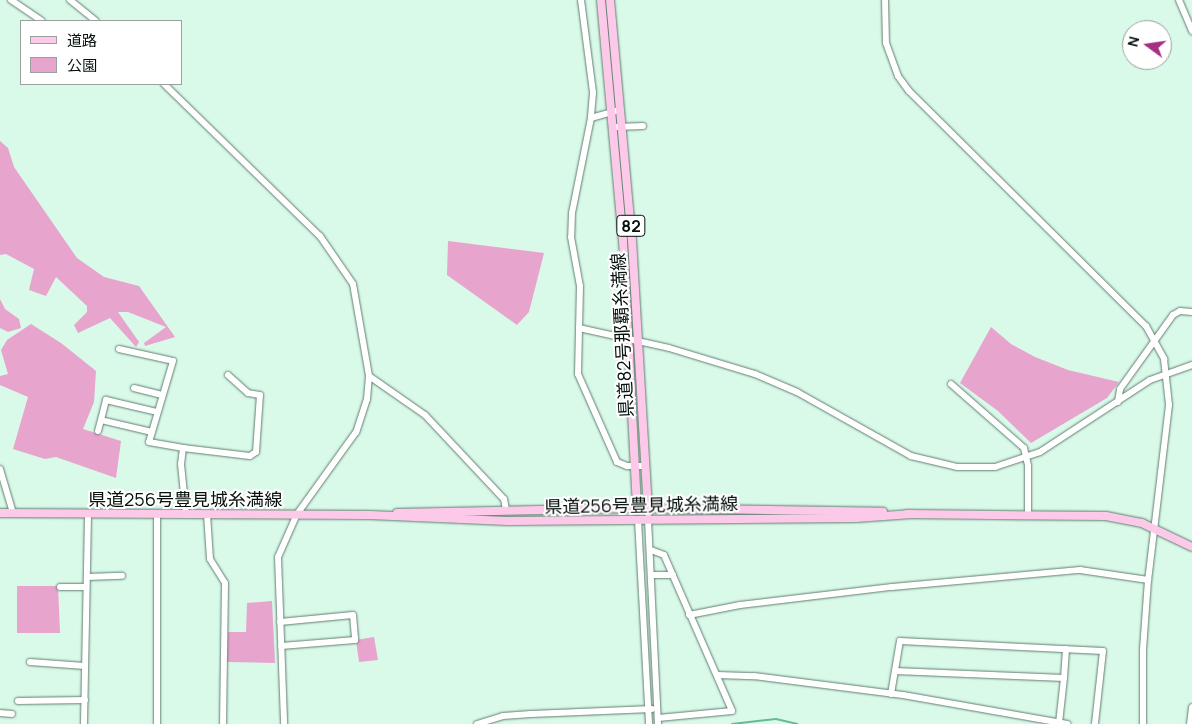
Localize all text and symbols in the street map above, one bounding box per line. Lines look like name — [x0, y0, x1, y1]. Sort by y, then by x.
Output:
legend — [20, 20, 182, 85]
north arrow — [1122, 20, 1172, 70]
text: 道路 — [67, 30, 97, 51]
text: N — [1122, 34, 1143, 49]
text: 公園 — [67, 55, 97, 76]
road number: 82 — [616, 212, 646, 240]
street label: 県道82号那覇糸満線 — [607, 252, 637, 418]
street label: 県道256号豊見城糸満線 — [88, 488, 282, 510]
street label: 県道256号豊見城糸満線 — [544, 493, 738, 517]

